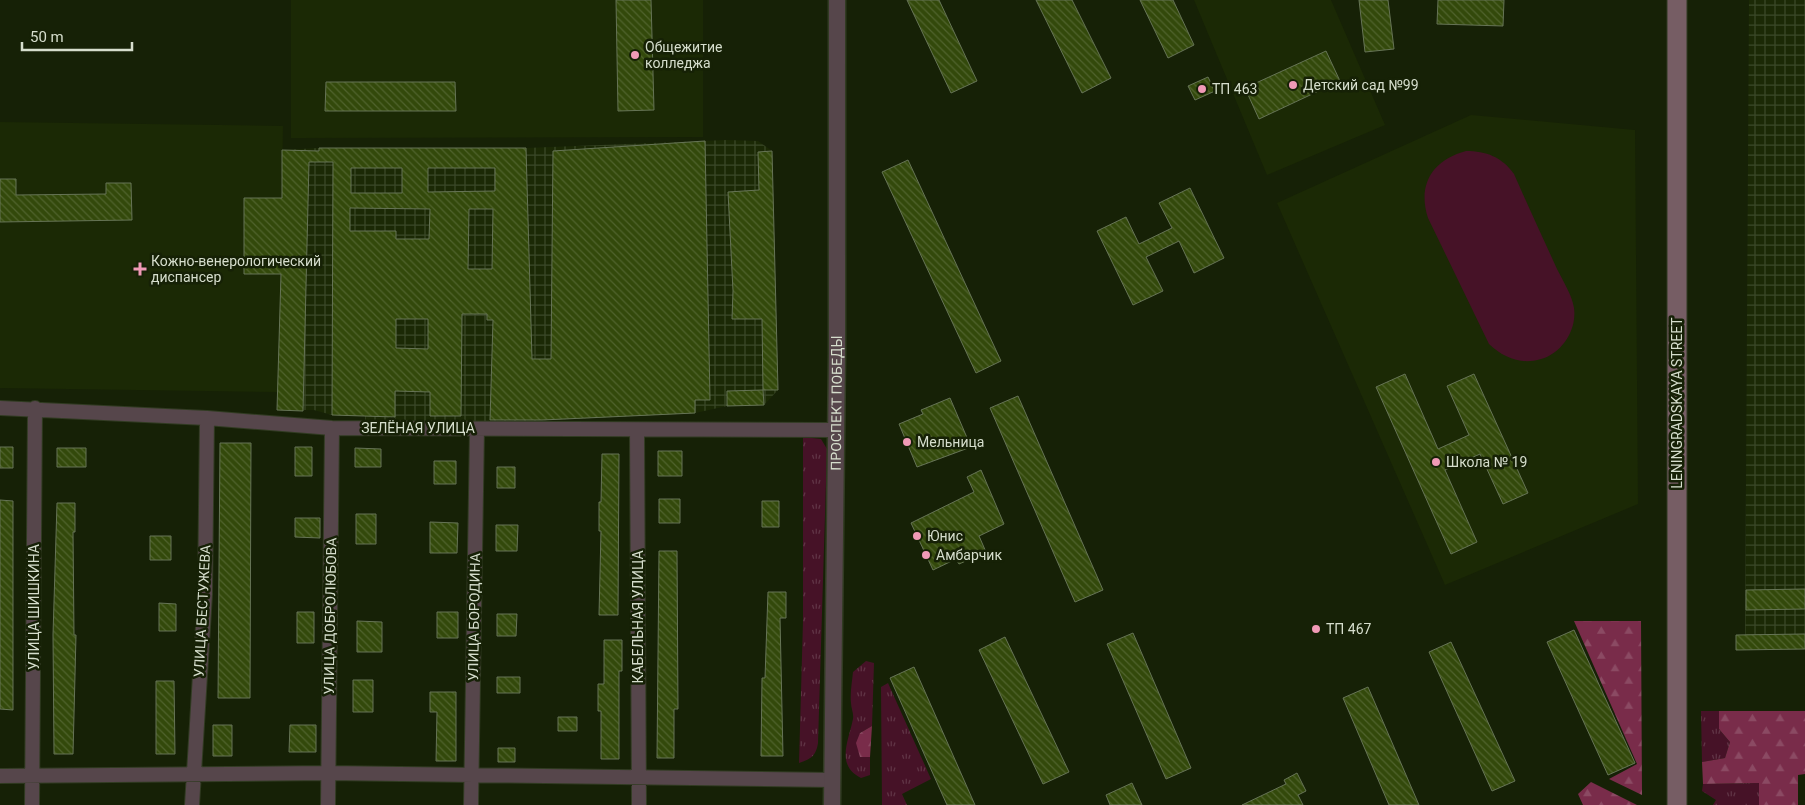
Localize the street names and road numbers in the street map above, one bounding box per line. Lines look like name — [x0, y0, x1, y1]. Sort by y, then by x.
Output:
street label: LENINGRADSKAYA STREET — [1669, 317, 1685, 489]
street label: ПРОСПЕКТ ПОБЕДЫ — [828, 335, 845, 471]
street label: ЗЕЛЁНАЯ УЛИЦА — [361, 420, 475, 436]
street label: УЛИЦА ДОБРОЛЮБОВА — [321, 537, 339, 695]
street label: УЛИЦА ШИШКИНА — [26, 544, 42, 670]
street label: УЛИЦА БЕСТУЖЕВА — [191, 544, 213, 678]
street label: КАБЕЛЬНАЯ УЛИЦА — [630, 550, 646, 684]
street label: УЛИЦА БОРОДИНА — [465, 553, 483, 681]

